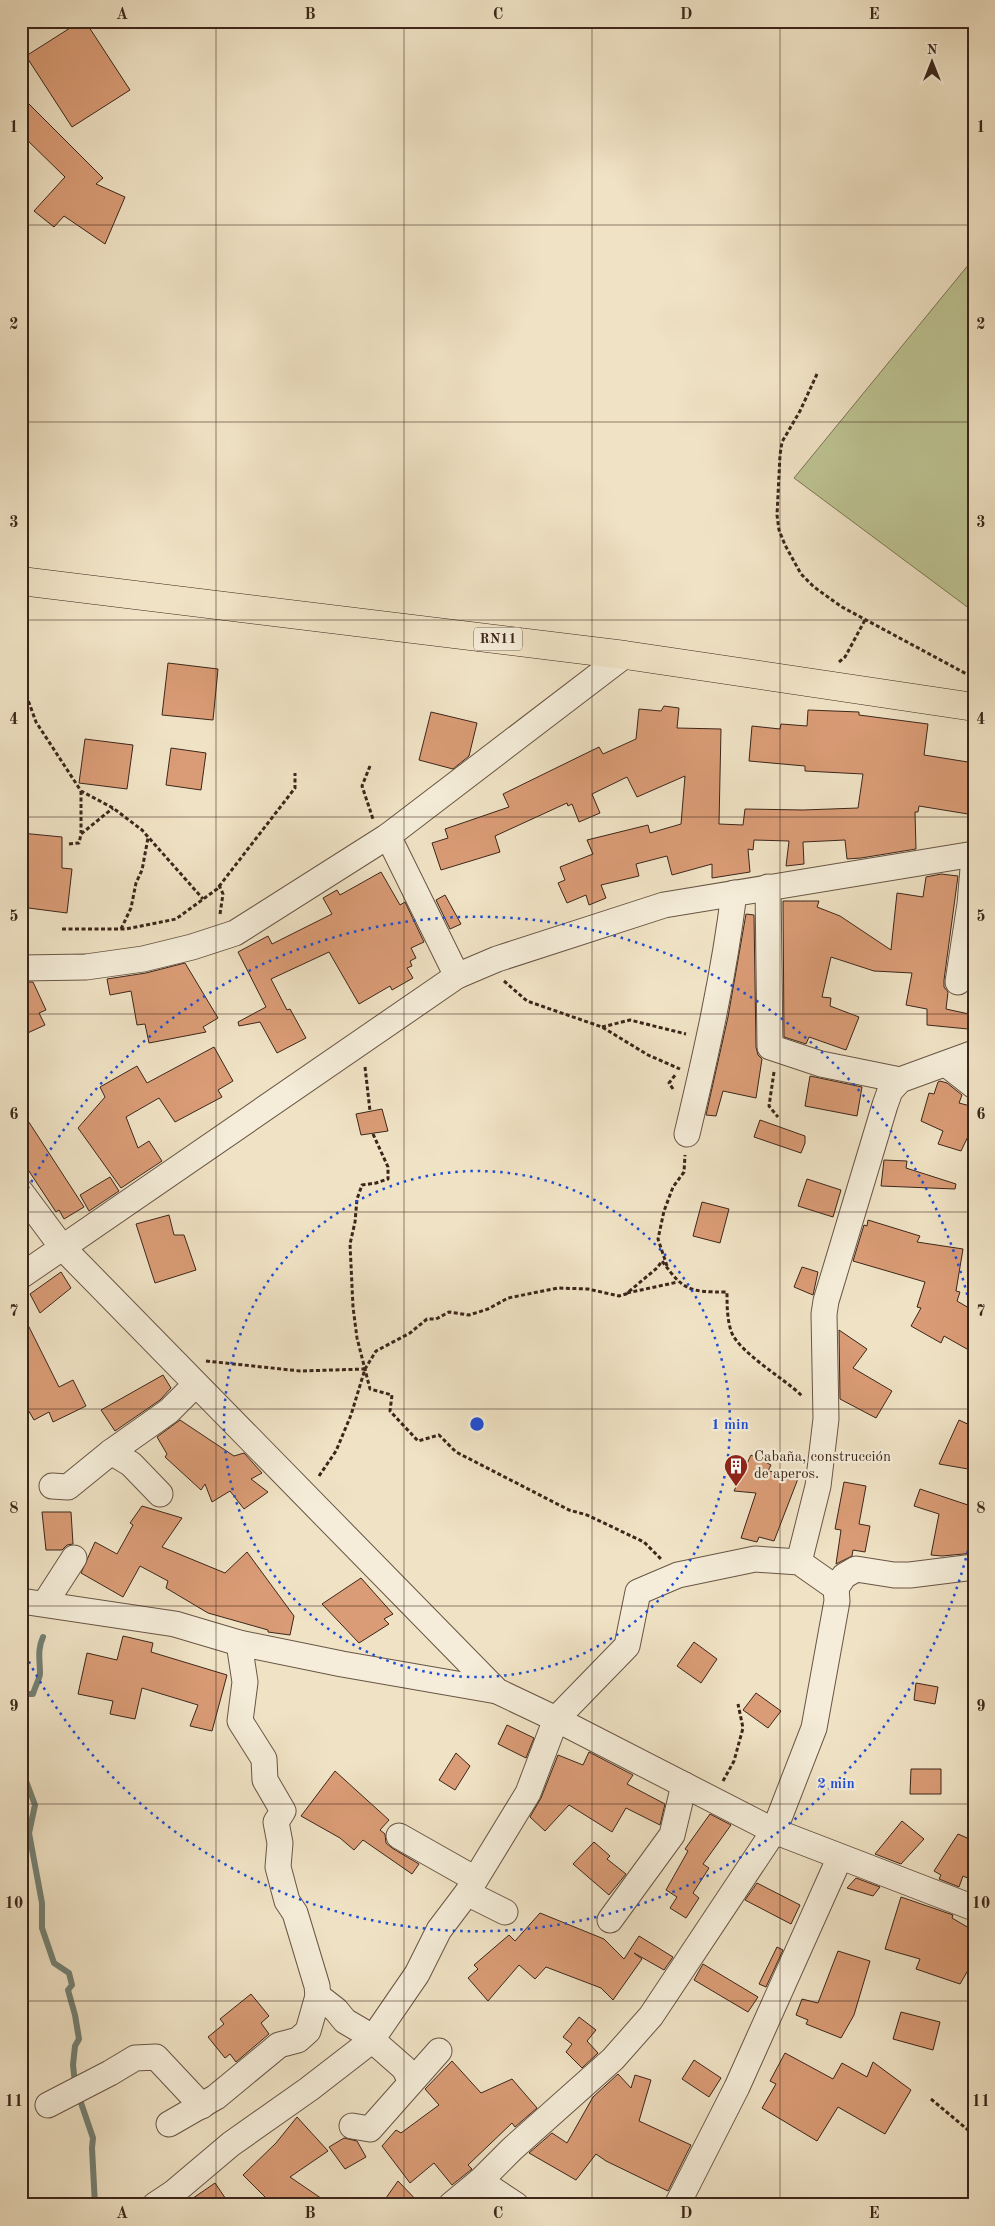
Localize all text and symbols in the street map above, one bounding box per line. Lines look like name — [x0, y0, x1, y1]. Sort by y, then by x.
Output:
text: A — [116, 7, 128, 23]
text: B — [304, 7, 316, 23]
text: C — [493, 7, 503, 23]
text: D — [680, 7, 692, 23]
text: E — [868, 7, 880, 23]
north arrow — [908, 38, 958, 88]
text: N — [927, 43, 938, 57]
text: 1 — [9, 120, 19, 136]
text: 1 — [976, 120, 986, 136]
text: 2 — [9, 317, 19, 333]
text: 2 — [976, 317, 986, 333]
text: 3 — [9, 515, 19, 531]
text: 3 — [976, 515, 986, 531]
road number: RN11 — [474, 628, 522, 650]
text: 4 — [9, 712, 19, 728]
text: 4 — [976, 712, 986, 728]
text: 5 — [9, 909, 19, 925]
text: 5 — [976, 909, 986, 925]
text: 6 — [9, 1107, 19, 1123]
text: 6 — [976, 1107, 986, 1123]
text: 7 — [9, 1304, 19, 1320]
text: 7 — [976, 1304, 986, 1320]
centre of rings — [468, 1415, 486, 1433]
text: 1 min — [711, 1418, 749, 1433]
place label: Cabaña, construcción de aperos. — [754, 1450, 891, 1482]
building icon: Cabaña, construcción de aperos. — [723, 1453, 749, 1487]
text: 8 — [9, 1501, 19, 1517]
text: 8 — [976, 1501, 986, 1517]
text: 9 — [9, 1699, 19, 1715]
text: 9 — [976, 1699, 986, 1715]
text: 2 min — [817, 1777, 855, 1792]
text: 10 — [5, 1896, 23, 1912]
text: 10 — [972, 1896, 990, 1912]
text: 11 — [5, 2094, 23, 2110]
text: 11 — [972, 2094, 990, 2110]
text: A — [116, 2206, 128, 2222]
text: B — [304, 2206, 316, 2222]
text: C — [493, 2206, 503, 2222]
text: D — [680, 2206, 692, 2222]
text: E — [868, 2206, 880, 2222]

